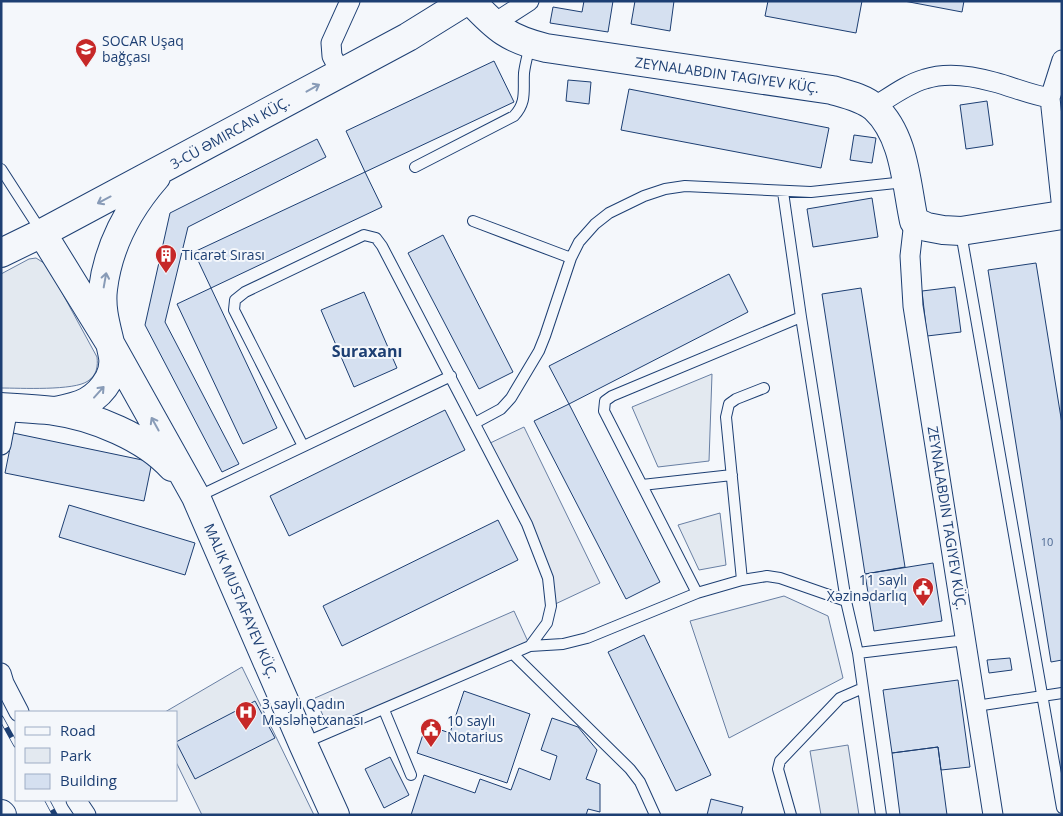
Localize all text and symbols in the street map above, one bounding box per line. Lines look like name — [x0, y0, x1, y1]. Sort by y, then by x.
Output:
place label: SOCAR Uşaq bağçası — [102, 31, 184, 66]
school or university icon: SOCAR Uşaq bağçası — [74, 37, 98, 68]
street label: ZEYNALABDIN TAGIYEV KÜÇ. — [634, 52, 820, 97]
one-way arrow — [305, 83, 320, 93]
street label: 3-CÜ ƏMIRCAN KÜÇ. — [167, 92, 293, 173]
one-way arrow — [97, 196, 111, 206]
building icon: Ticarət Sırası — [154, 243, 178, 274]
place label: Ticarət Sırası — [182, 245, 265, 264]
one-way arrow — [100, 273, 110, 289]
district label: Suraxanı — [332, 340, 402, 362]
one-way arrow — [93, 386, 105, 399]
one-way arrow — [150, 417, 160, 432]
street label: ZEYNALABDIN TAGIYEV KÜÇ. — [924, 425, 971, 611]
street label: MALIK MUSTAFAYEV KÜÇ. — [200, 520, 283, 681]
house number: 10 — [1041, 534, 1053, 549]
place label: 11 saylı Xəzinədarlıq — [827, 570, 907, 605]
public building icon: 11 saylı Xəzinədarlıq — [911, 576, 935, 607]
place label: 3 saylı Qadın Məsləhətxanası — [262, 694, 364, 729]
hospital icon: 3 saylı Qadın Məsləhətxanası — [234, 700, 258, 731]
legend — [15, 711, 178, 801]
place label: 10 saylı Notarius — [447, 711, 504, 746]
public building icon: 10 saylı Notarius — [419, 717, 443, 748]
text: Road — [60, 720, 96, 740]
text: Park — [60, 745, 91, 765]
text: Building — [60, 770, 117, 790]

